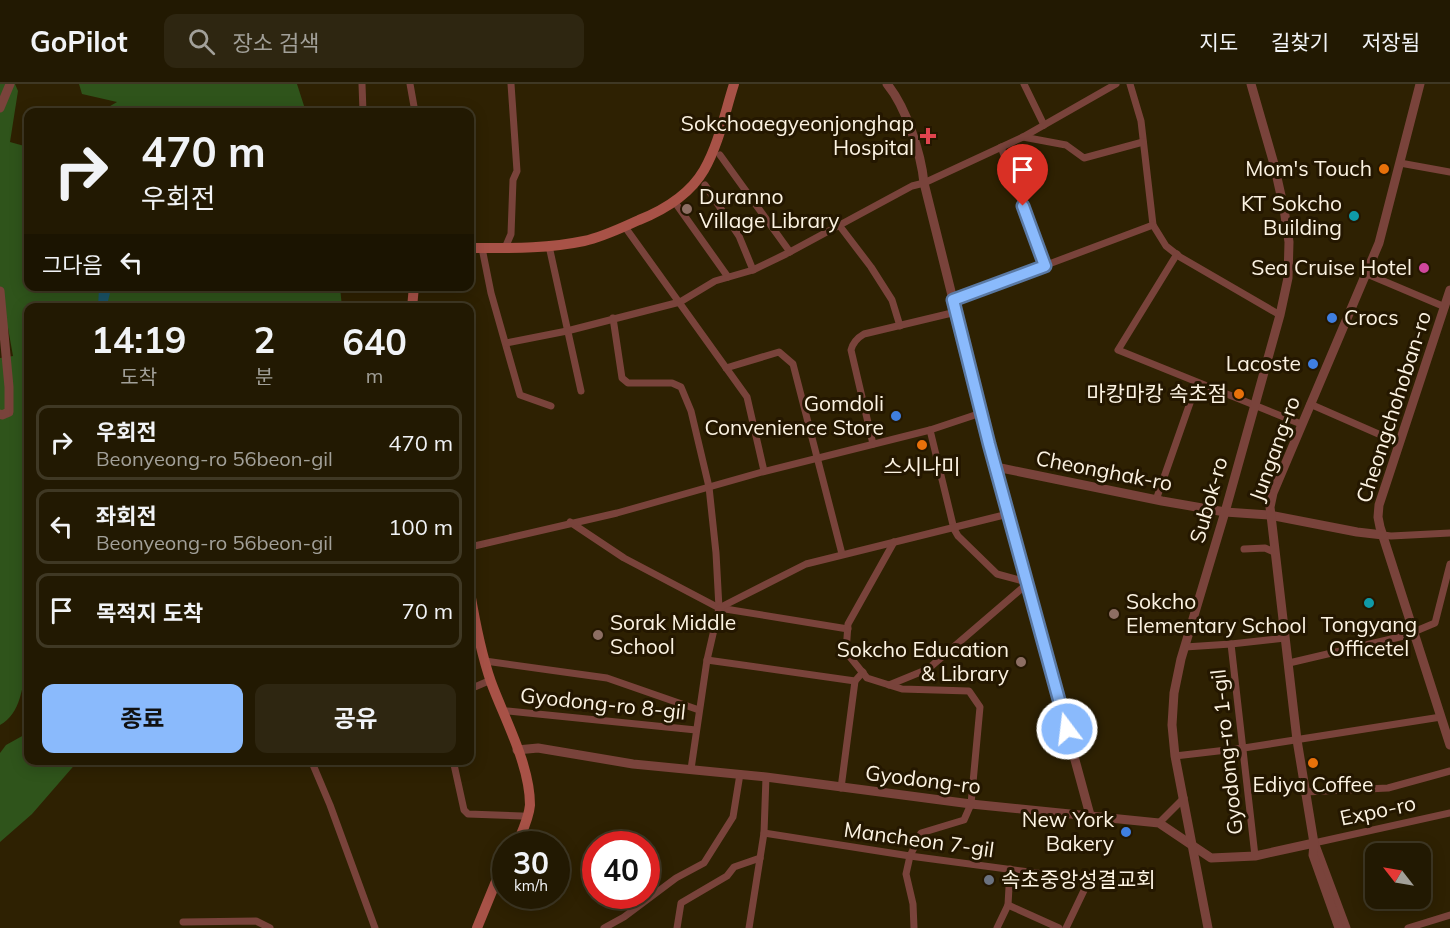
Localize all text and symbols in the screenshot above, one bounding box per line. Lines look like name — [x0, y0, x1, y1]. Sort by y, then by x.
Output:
search box — [164, 14, 584, 68]
text: GoPilot — [30, 24, 128, 59]
icon: search — [185, 25, 218, 58]
text: 장소 검색 — [233, 29, 319, 57]
text: 지도 — [1199, 29, 1238, 55]
text: 길찾기 — [1271, 29, 1329, 55]
text: 저장됨 — [1362, 29, 1420, 55]
place label: Sokchoaegyeonjonghap Hospital — [681, 110, 914, 160]
text: 470 m — [141, 125, 266, 178]
marker: Sokchoaegyeonjonghap Hospital — [919, 127, 937, 145]
icon: right — [42, 132, 120, 210]
pin — [997, 144, 1048, 206]
icon: arrive — [1006, 153, 1039, 186]
place label: Mom's Touch — [1245, 155, 1372, 181]
marker: Mom's Touch — [1377, 162, 1391, 176]
text: 우회전 — [141, 181, 216, 215]
place label: Duranno Village Library — [699, 183, 839, 233]
place label: KT Sokcho Building — [1241, 190, 1342, 240]
marker: Duranno Village Library — [680, 202, 694, 216]
marker: KT Sokcho Building — [1347, 209, 1361, 223]
icon: left — [115, 246, 148, 279]
text: 그다음 — [42, 251, 103, 279]
place label: Sea Cruise Hotel — [1251, 254, 1412, 280]
marker: Sea Cruise Hotel — [1417, 261, 1431, 275]
place label: Crocs — [1344, 304, 1399, 330]
street label: Cheongchohoban-ro — [1350, 308, 1436, 506]
marker: Crocs — [1325, 311, 1339, 325]
text: 14:19 — [91, 317, 186, 362]
text: 2 — [253, 317, 275, 362]
text: 640 — [342, 319, 407, 364]
place label: Lacoste — [1226, 350, 1301, 376]
marker: Lacoste — [1306, 357, 1320, 371]
text: m — [366, 363, 383, 388]
text: 도착 — [120, 364, 157, 389]
text: 분 — [255, 364, 273, 389]
place label: 마캉마캉 속초점 — [1086, 380, 1227, 406]
marker: 마캉마캉 속초점 — [1232, 387, 1246, 401]
place label: Gomdoli Convenience Store — [704, 390, 884, 440]
street label: Jungang-ro — [1243, 393, 1305, 505]
marker: Gomdoli Convenience Store — [889, 409, 903, 423]
text: 우회전 — [96, 418, 157, 446]
icon: right — [45, 426, 78, 459]
text: 470 m — [388, 429, 453, 457]
marker: 스시나미 — [915, 438, 929, 452]
street label: Cheonghak-ro — [1034, 444, 1175, 496]
text: Beonyeong-ro 56beon-gil — [96, 446, 333, 471]
place label: 스시나미 — [883, 453, 961, 479]
street label: Subok-ro — [1183, 454, 1233, 546]
text: 좌회전 — [96, 502, 157, 530]
icon: left — [45, 510, 78, 543]
text: 100 m — [388, 513, 453, 541]
text: Beonyeong-ro 56beon-gil — [96, 530, 333, 555]
place label: Sokcho Elementary School — [1126, 588, 1307, 638]
icon: arrive — [45, 594, 78, 627]
marker: Tongyang Officetel — [1362, 596, 1376, 610]
text: 70 m — [402, 597, 453, 625]
text: 목적지 도착 — [96, 599, 203, 627]
marker: Sokcho Elementary School — [1107, 607, 1121, 621]
place label: Sorak Middle School — [610, 609, 736, 659]
place label: Tongyang Officetel — [1321, 611, 1417, 661]
marker: Sorak Middle School — [591, 628, 605, 642]
place label: Sokcho Education & Library — [837, 636, 1009, 686]
marker: Sokcho Education & Library — [1014, 655, 1028, 669]
street label: Gyodong-ro 1-gil — [1204, 668, 1248, 836]
street label: Gyodong-ro 8-gil — [519, 681, 687, 725]
button: 종료 — [42, 684, 243, 753]
button: 공유 — [255, 684, 456, 753]
position arrow — [1035, 697, 1099, 761]
marker: Ediya Coffee — [1306, 756, 1320, 770]
street label: Gyodong-ro — [864, 759, 982, 799]
place label: Ediya Coffee — [1253, 771, 1373, 797]
street label: Expo-ro — [1337, 789, 1418, 831]
place label: New York Bakery — [1022, 806, 1114, 856]
street label: Mancheon 7-gil — [842, 816, 996, 862]
marker: New York Bakery — [1119, 825, 1133, 839]
speed limit sign: 40 — [582, 831, 660, 909]
north arrow — [1365, 843, 1431, 909]
map controls — [1365, 843, 1431, 909]
text: 30 — [513, 844, 549, 882]
place label: 속초중앙성결교회 — [1001, 866, 1156, 892]
marker: 속초중앙성결교회 — [982, 873, 996, 887]
text: km/h — [514, 876, 548, 895]

